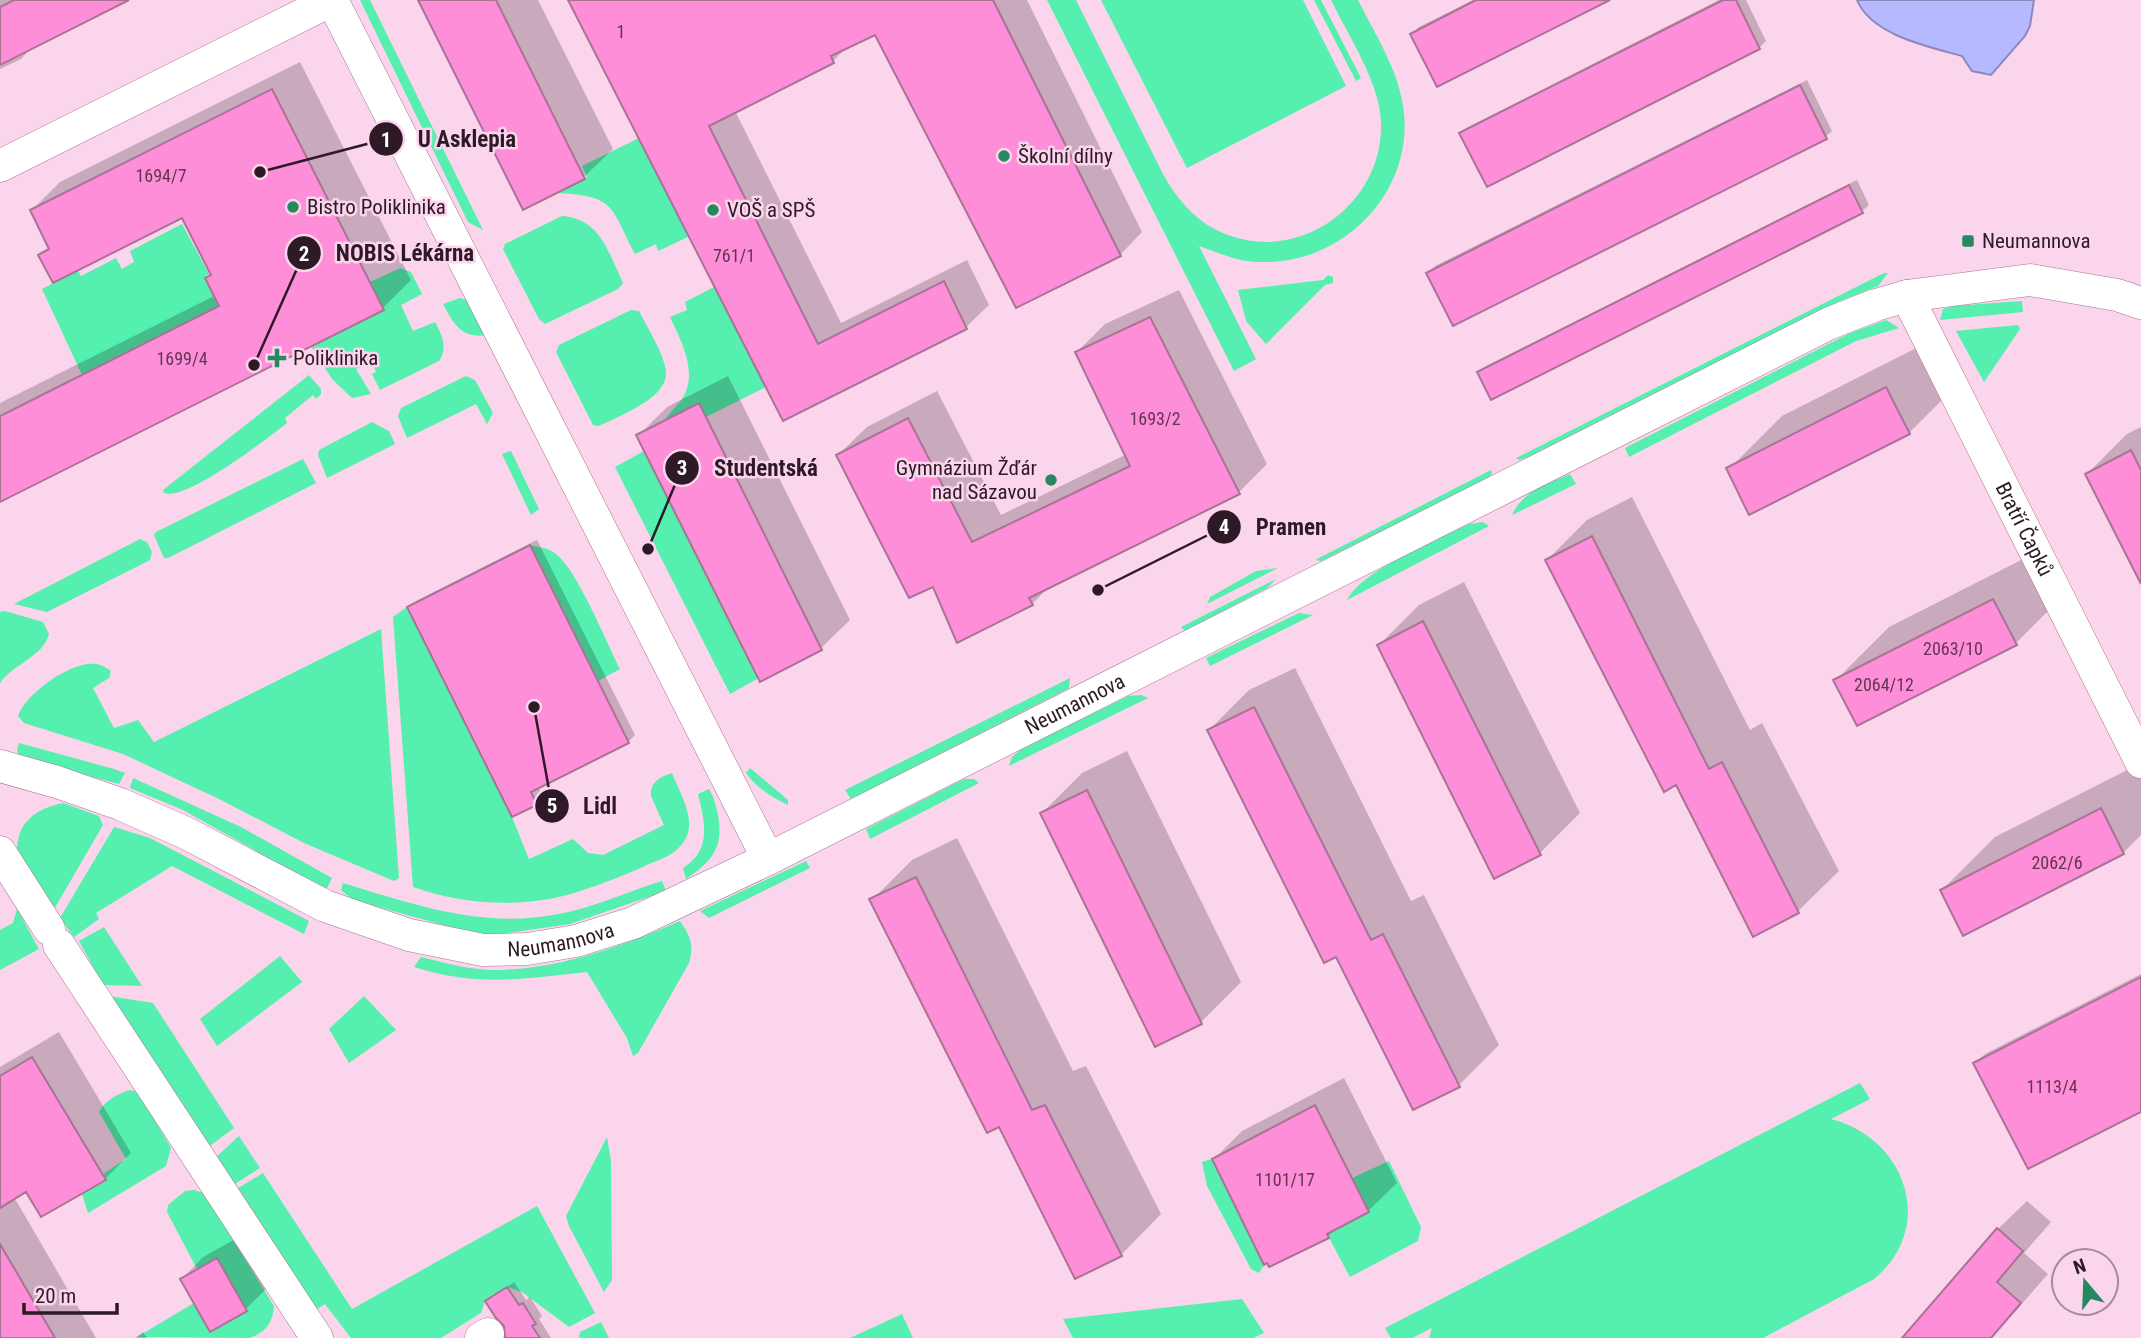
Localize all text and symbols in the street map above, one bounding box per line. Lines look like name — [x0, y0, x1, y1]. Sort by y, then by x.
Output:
house number: 1 — [617, 21, 625, 42]
callout: U Asklepia — [369, 117, 530, 161]
text: U Asklepia — [418, 126, 516, 153]
text: 1 — [381, 128, 391, 152]
place label: Školní dílny — [1018, 144, 1113, 168]
marker: Školní dílny — [996, 148, 1012, 164]
house number: 1694/7 — [135, 165, 187, 186]
place label: Bistro Poliklinika — [307, 195, 446, 219]
place label: VOŠ a SPŠ — [727, 198, 815, 222]
marker: Bistro Poliklinika — [285, 199, 301, 215]
marker: VOŠ a SPŠ — [705, 202, 721, 218]
place label: Neumannova — [1982, 229, 2091, 253]
callout: NOBIS Lékárna — [287, 231, 488, 275]
marker: Neumannova — [1960, 233, 1976, 249]
text: NOBIS Lékárna — [336, 240, 474, 267]
text: 2 — [299, 242, 309, 266]
house number: 761/1 — [713, 245, 755, 266]
place label: Poliklinika — [293, 346, 378, 370]
house number: 1699/4 — [156, 348, 208, 369]
marker: Poliklinika — [267, 348, 287, 368]
house number: 1693/2 — [1129, 408, 1181, 429]
callout: Studentská — [665, 446, 832, 490]
text: Studentská — [714, 455, 818, 482]
text: 3 — [677, 456, 687, 480]
place label: Gymnázium Žďár nad Sázavou — [896, 456, 1037, 504]
marker: Gymnázium Žďár nad Sázavou — [1043, 472, 1059, 488]
street label: Bratří Čapků — [1991, 478, 2058, 580]
callout: Pramen — [1207, 505, 1340, 549]
text: Pramen — [1256, 514, 1326, 541]
text: 4 — [1219, 515, 1229, 539]
house number: 2063/10 — [1923, 638, 1983, 659]
street label: Neumannova — [1021, 669, 1129, 739]
house number: 2064/12 — [1854, 674, 1914, 695]
callout: Lidl — [534, 784, 631, 828]
text: Lidl — [583, 793, 617, 820]
text: 5 — [547, 794, 557, 818]
house number: 2062/6 — [2031, 852, 2083, 873]
street label: Neumannova — [507, 918, 617, 961]
house number: 1113/4 — [2026, 1076, 2078, 1097]
house number: 1101/17 — [1255, 1169, 1315, 1190]
north arrow — [2050, 1247, 2120, 1317]
text: N — [2070, 1254, 2089, 1279]
scale bar — [24, 1272, 117, 1316]
text: 20 m — [35, 1284, 76, 1308]

